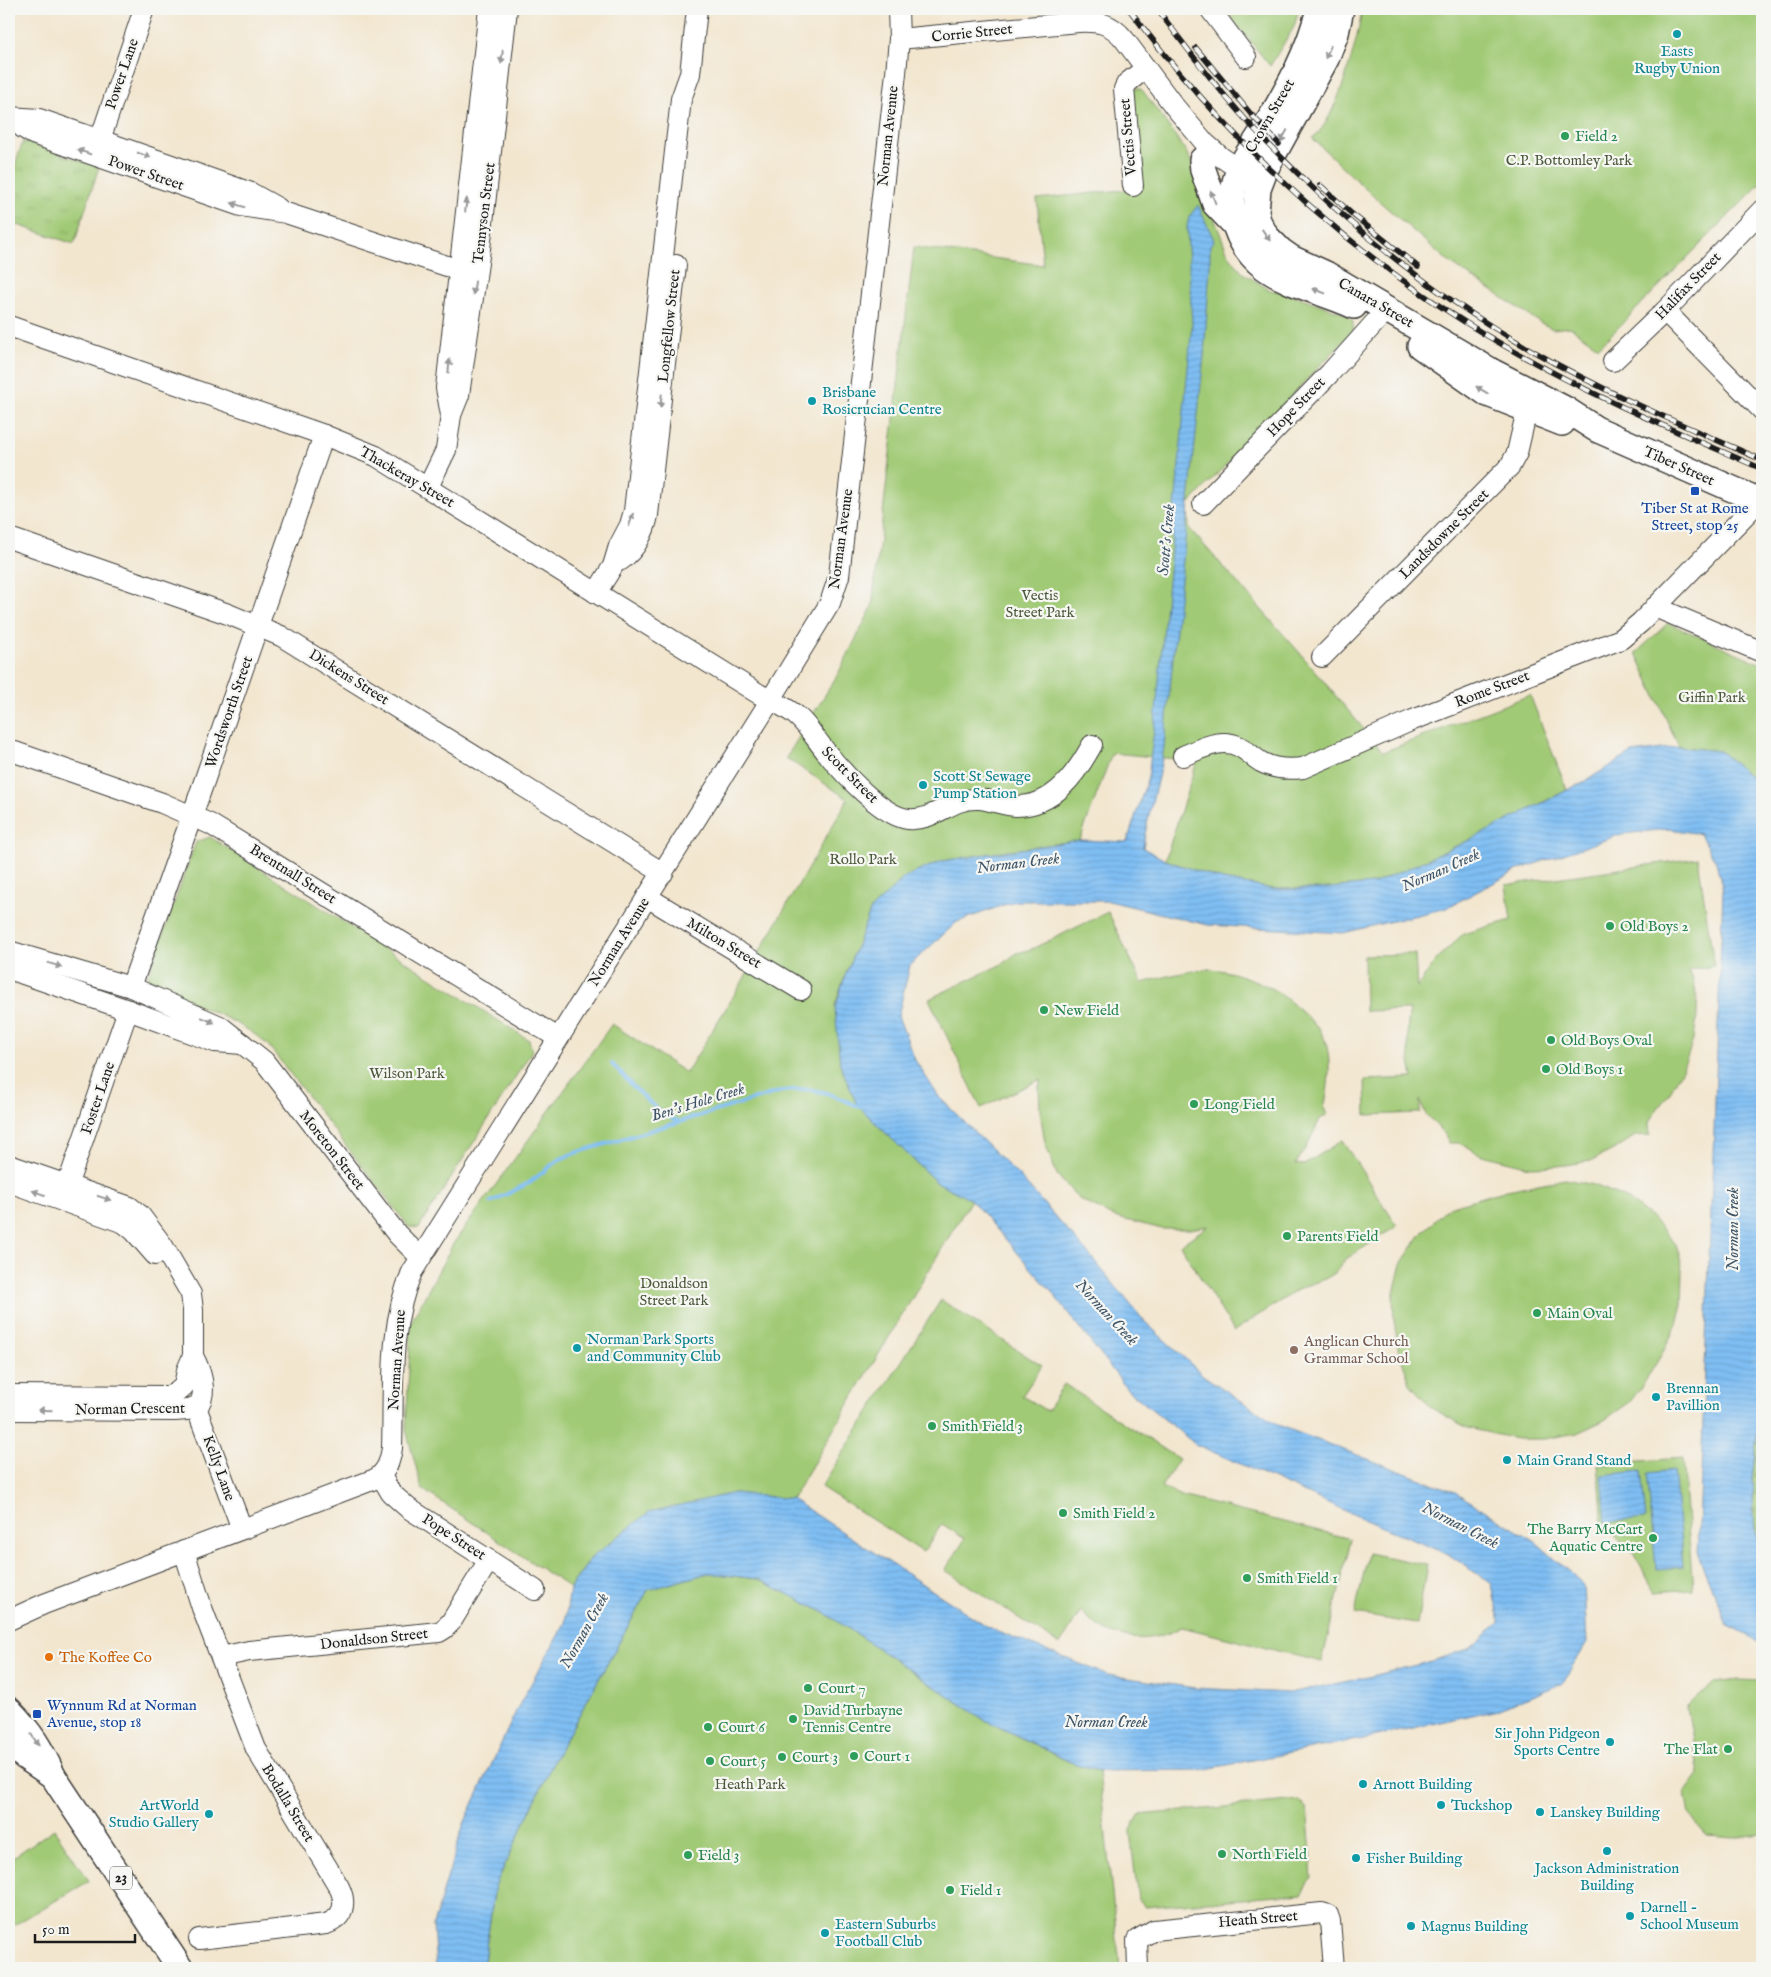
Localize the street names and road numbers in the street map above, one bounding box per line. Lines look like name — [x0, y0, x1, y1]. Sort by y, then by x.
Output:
street label: Corrie Street — [931, 19, 1013, 47]
street label: Power Lane — [101, 36, 143, 112]
street label: Crown Street — [1241, 76, 1299, 156]
street label: Norman Avenue — [873, 85, 903, 187]
street label: Vectis Street — [1115, 98, 1141, 177]
street label: Power Street — [106, 151, 186, 195]
street label: Tennyson Street — [468, 161, 500, 265]
street label: Halifax Street — [1651, 248, 1725, 324]
street label: Longfellow Street — [654, 268, 684, 384]
street label: Canara Street — [1335, 274, 1417, 332]
street label: Hope Street — [1263, 373, 1329, 441]
street label: Thackeray Street — [356, 442, 458, 512]
street label: Tiber Street — [1640, 442, 1718, 490]
street label: Landsdowne Street — [1395, 485, 1493, 583]
street label: Norman Avenue — [825, 487, 857, 590]
street label: Dickens Street — [305, 645, 393, 709]
street label: Wordsworth Street — [201, 653, 257, 771]
street label: Rome Street — [1452, 666, 1532, 712]
street label: Scott Street — [817, 742, 883, 808]
street label: Brentnall Street — [246, 840, 340, 908]
street label: Norman Avenue — [584, 894, 654, 990]
street label: Milton Street — [683, 913, 765, 973]
street label: Foster Lane — [77, 1059, 119, 1137]
street label: Moreton Street — [295, 1106, 369, 1194]
street label: Norman Avenue — [384, 1309, 410, 1411]
street label: Norman Crescent — [75, 1399, 185, 1419]
street label: Kelly Lane — [198, 1433, 240, 1504]
street label: Pope Street — [419, 1509, 489, 1565]
street label: Donaldson Street — [319, 1624, 429, 1654]
street label: Bodalla Street — [257, 1761, 319, 1845]
road number: 23 — [110, 1866, 132, 1890]
street label: Heath Street — [1217, 1906, 1299, 1932]

